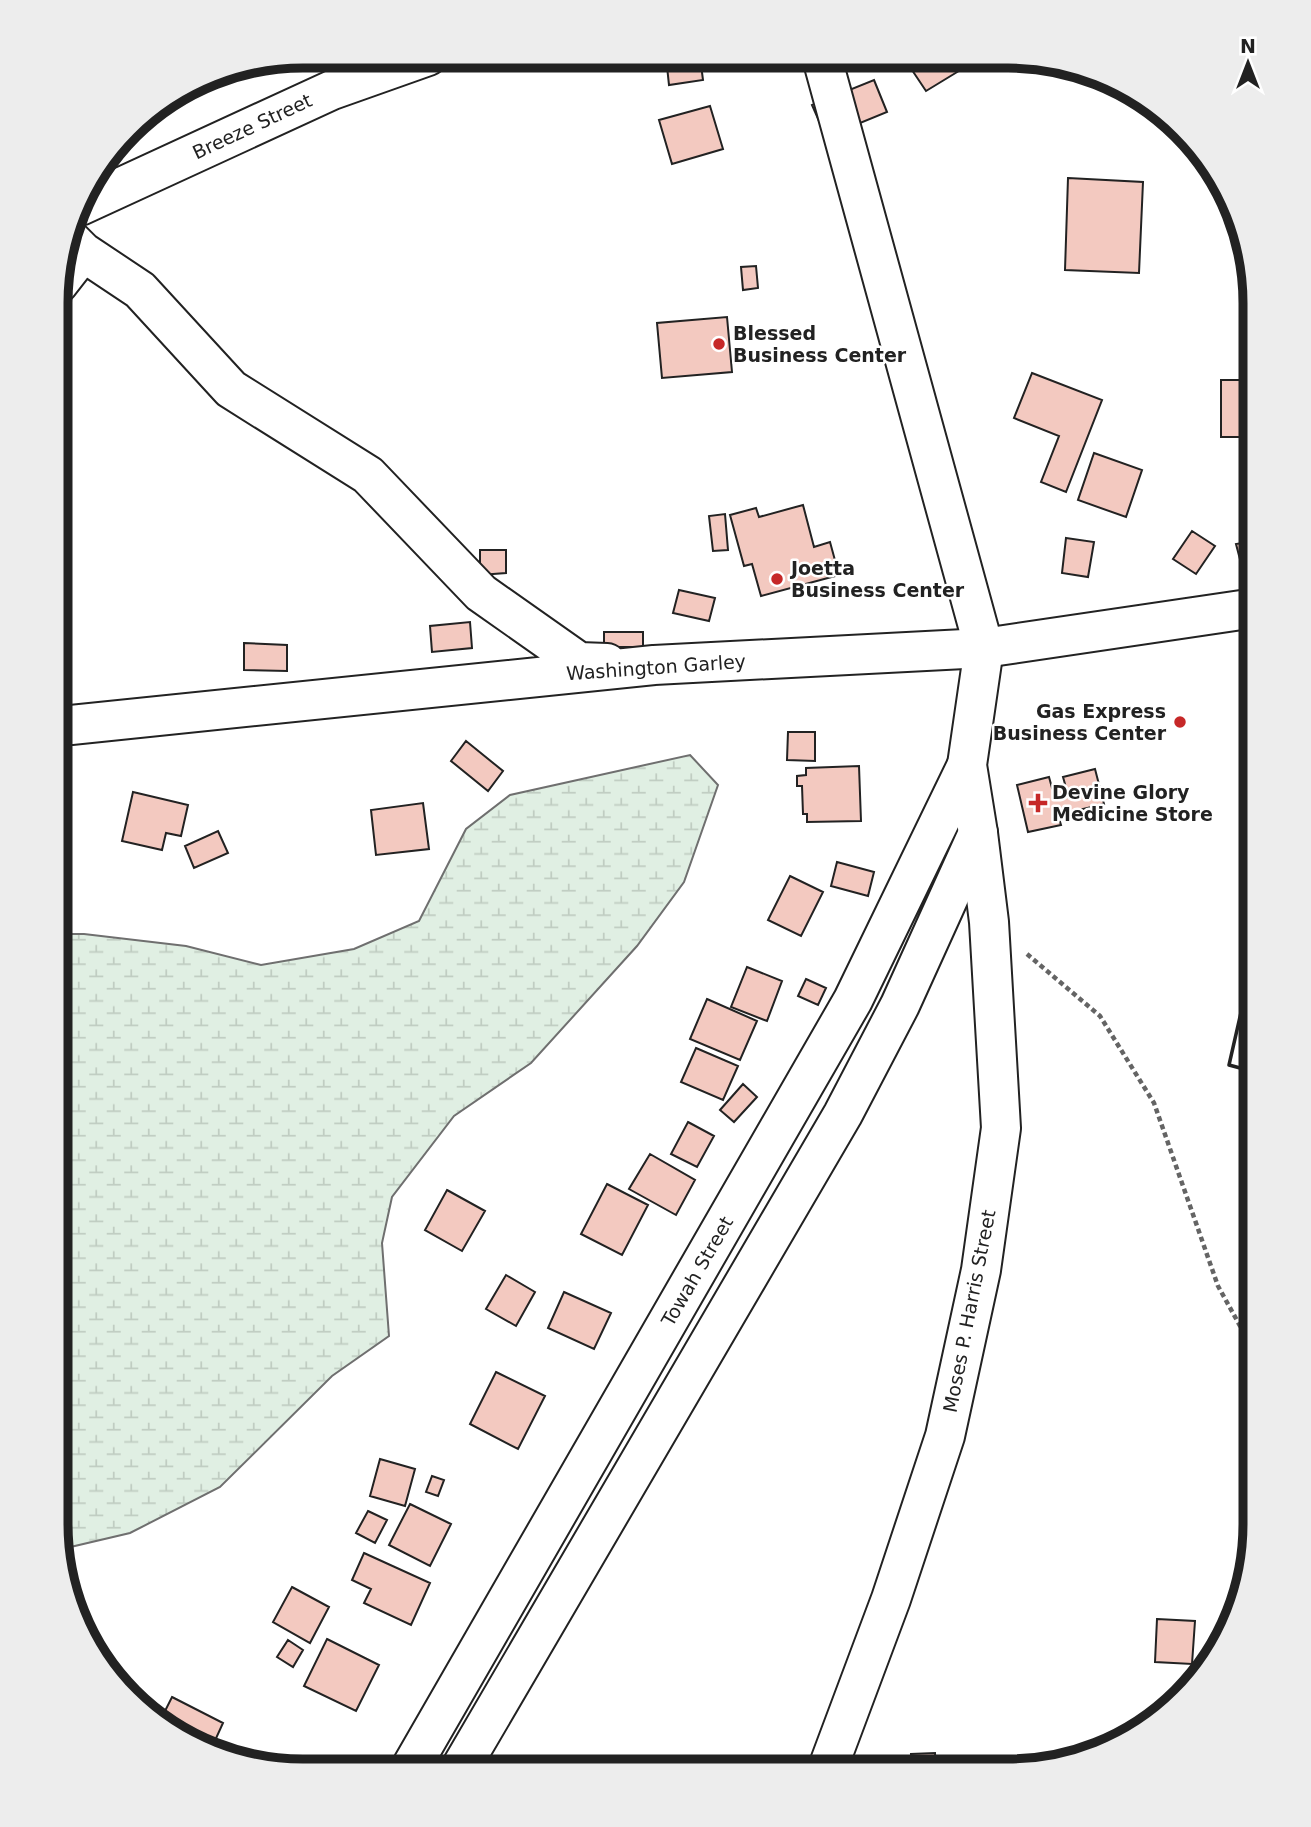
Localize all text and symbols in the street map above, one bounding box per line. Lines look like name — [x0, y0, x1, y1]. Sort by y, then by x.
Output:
north arrow — [1213, 28, 1283, 98]
text: N — [1240, 35, 1256, 57]
street label: Breeze Street — [189, 89, 315, 163]
place label: Blessed Business Center — [733, 322, 907, 366]
marker: Blessed Business Center — [711, 336, 727, 352]
place label: Joetta Business Center — [789, 557, 965, 601]
marker: Joetta Business Center — [769, 571, 785, 587]
street label: Washington Garley — [565, 650, 747, 684]
place label: Gas Express Business Center — [993, 700, 1167, 744]
marker: Gas Express Business Center — [1172, 714, 1188, 730]
place label: Devine Glory Medicine Store — [1052, 781, 1213, 825]
marker: Devine Glory Medicine Store — [1030, 795, 1046, 811]
street label: Moses P. Harris Street — [939, 1208, 999, 1414]
street label: Towah Street — [656, 1212, 737, 1331]

